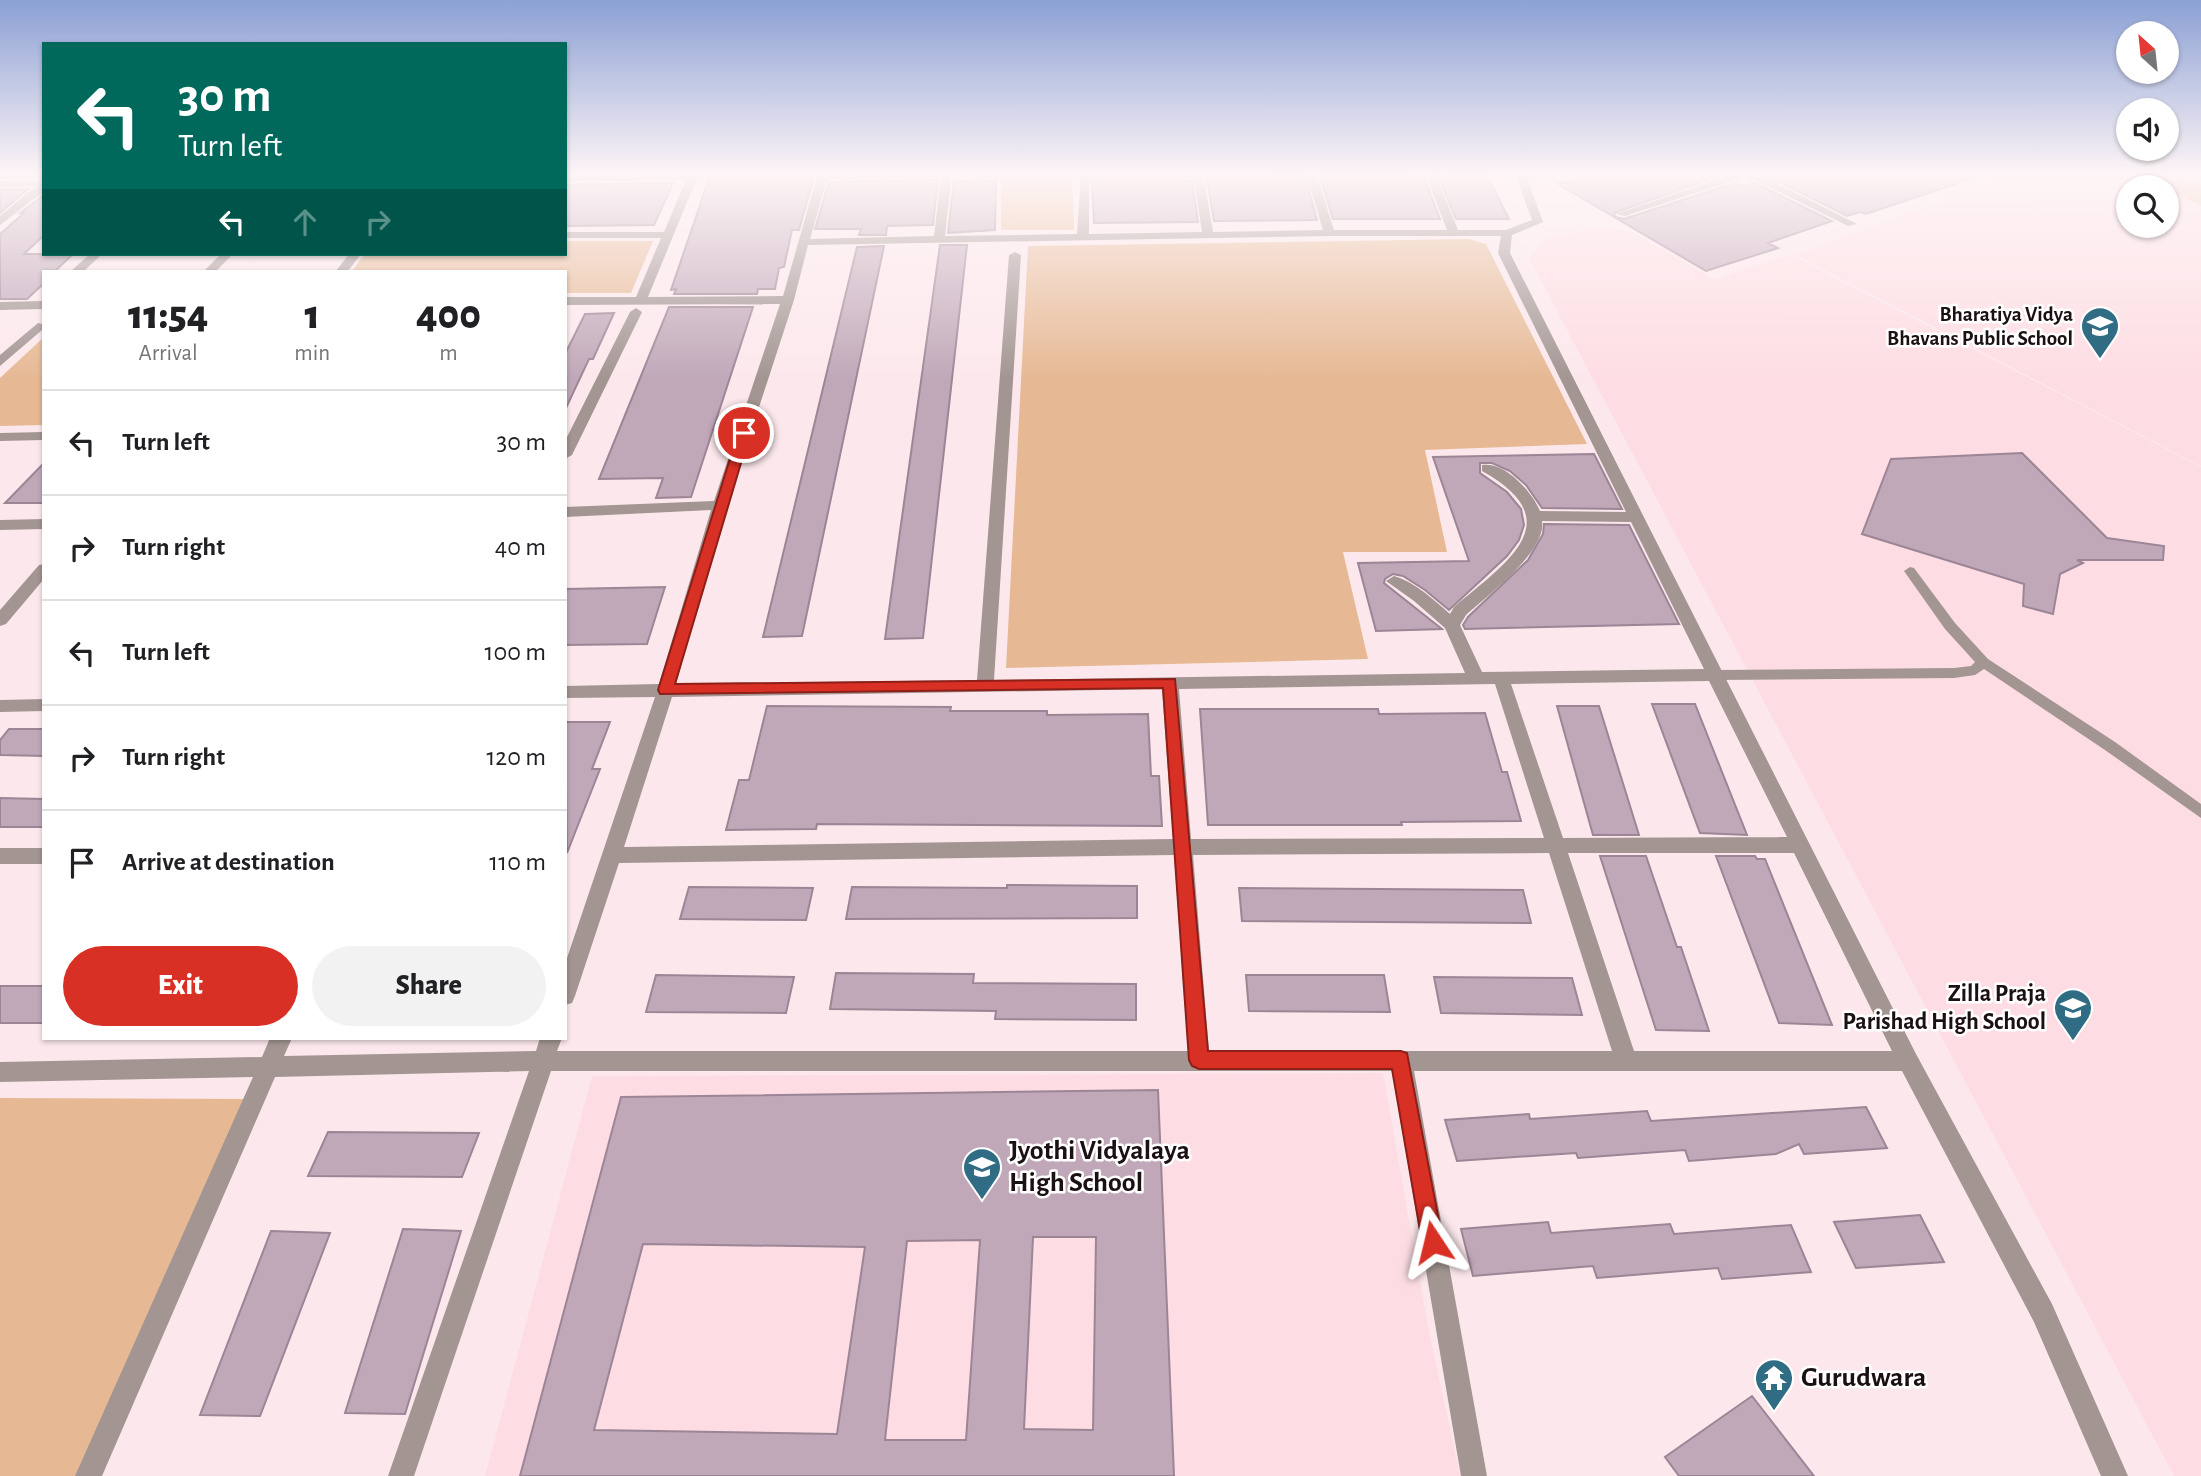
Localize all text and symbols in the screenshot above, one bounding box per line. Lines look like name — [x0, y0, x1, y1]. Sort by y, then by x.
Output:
north arrow — [2116, 21, 2179, 84]
map controls — [2116, 21, 2179, 238]
icon: left — [63, 70, 154, 161]
text: 30 m — [178, 72, 272, 121]
button: sound — [2116, 98, 2179, 161]
text: Turn left — [178, 130, 282, 162]
button: search — [2116, 175, 2179, 238]
icon: left — [213, 203, 251, 241]
icon: ahead — [286, 203, 324, 241]
icon: right — [359, 203, 397, 241]
text: 11:54 — [128, 294, 208, 336]
text: 1 — [304, 294, 320, 336]
text: 400 — [416, 294, 481, 336]
place label: Bharatiya Vidya Bhavans Public School — [1887, 304, 2073, 349]
school or university icon: Bharatiya Vidya Bhavans Public School — [2079, 305, 2121, 360]
text: Arrival — [139, 342, 198, 365]
text: min — [294, 342, 330, 365]
text: m — [439, 342, 458, 365]
pin — [714, 403, 774, 463]
icon: arrive — [725, 414, 763, 452]
icon: left — [63, 424, 101, 462]
text: Turn left — [122, 429, 210, 455]
text: 30 m — [496, 429, 546, 455]
icon: right — [63, 529, 101, 567]
text: Turn right — [122, 534, 225, 560]
text: 40 m — [495, 534, 546, 560]
icon: left — [63, 634, 101, 672]
text: Turn left — [122, 639, 210, 665]
text: 100 m — [485, 639, 546, 665]
icon: right — [63, 739, 101, 777]
text: Turn right — [122, 744, 225, 770]
text: 120 m — [486, 744, 546, 770]
icon: arrive — [63, 844, 101, 882]
text: Arrive at destination — [122, 849, 335, 875]
text: 110 m — [489, 849, 546, 875]
button: Exit — [63, 946, 298, 1026]
button: Share — [312, 946, 546, 1026]
place label: Zilla Praja Parishad High School — [1843, 982, 2046, 1034]
school or university icon: Zilla Praja Parishad High School — [2052, 987, 2094, 1042]
place label: Jyothi Vidyalaya High School — [1009, 1137, 1190, 1197]
school or university icon: Jyothi Vidyalaya High School — [961, 1146, 1003, 1201]
position arrow — [1396, 1205, 1470, 1279]
temple icon: Gurudwara — [1753, 1357, 1795, 1412]
place label: Gurudwara — [1801, 1364, 1926, 1392]

